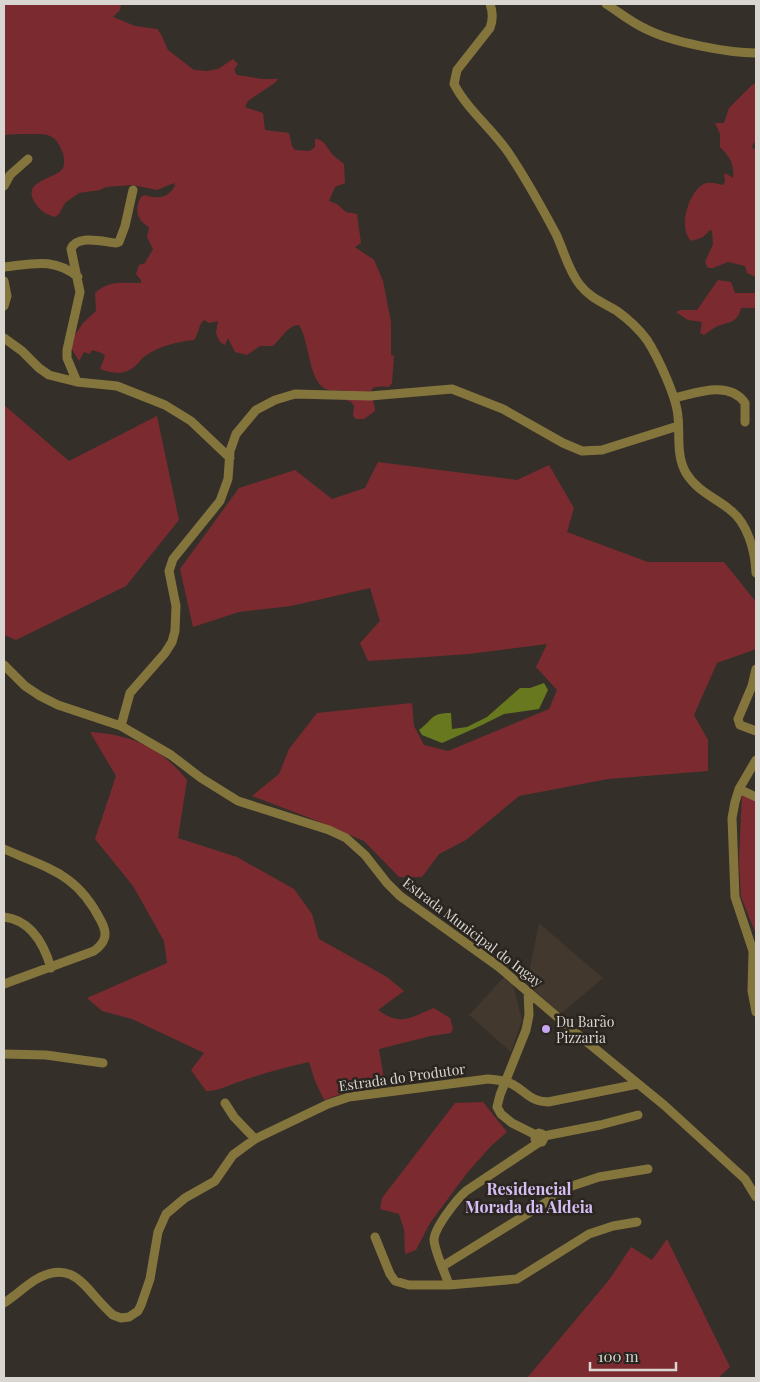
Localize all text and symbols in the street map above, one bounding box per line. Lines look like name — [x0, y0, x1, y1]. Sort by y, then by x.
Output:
street label: Estrada Municipal do Ingay — [399, 873, 547, 991]
place label: Du Barão Pizzaria — [556, 1012, 615, 1047]
marker: Du Barão Pizzaria — [540, 1023, 552, 1035]
street label: Estrada do Produtor — [337, 1059, 467, 1095]
district label: Residencial Morada da Aldeia — [465, 1178, 594, 1217]
scale bar — [590, 1340, 676, 1372]
text: 100 m — [598, 1346, 639, 1366]

